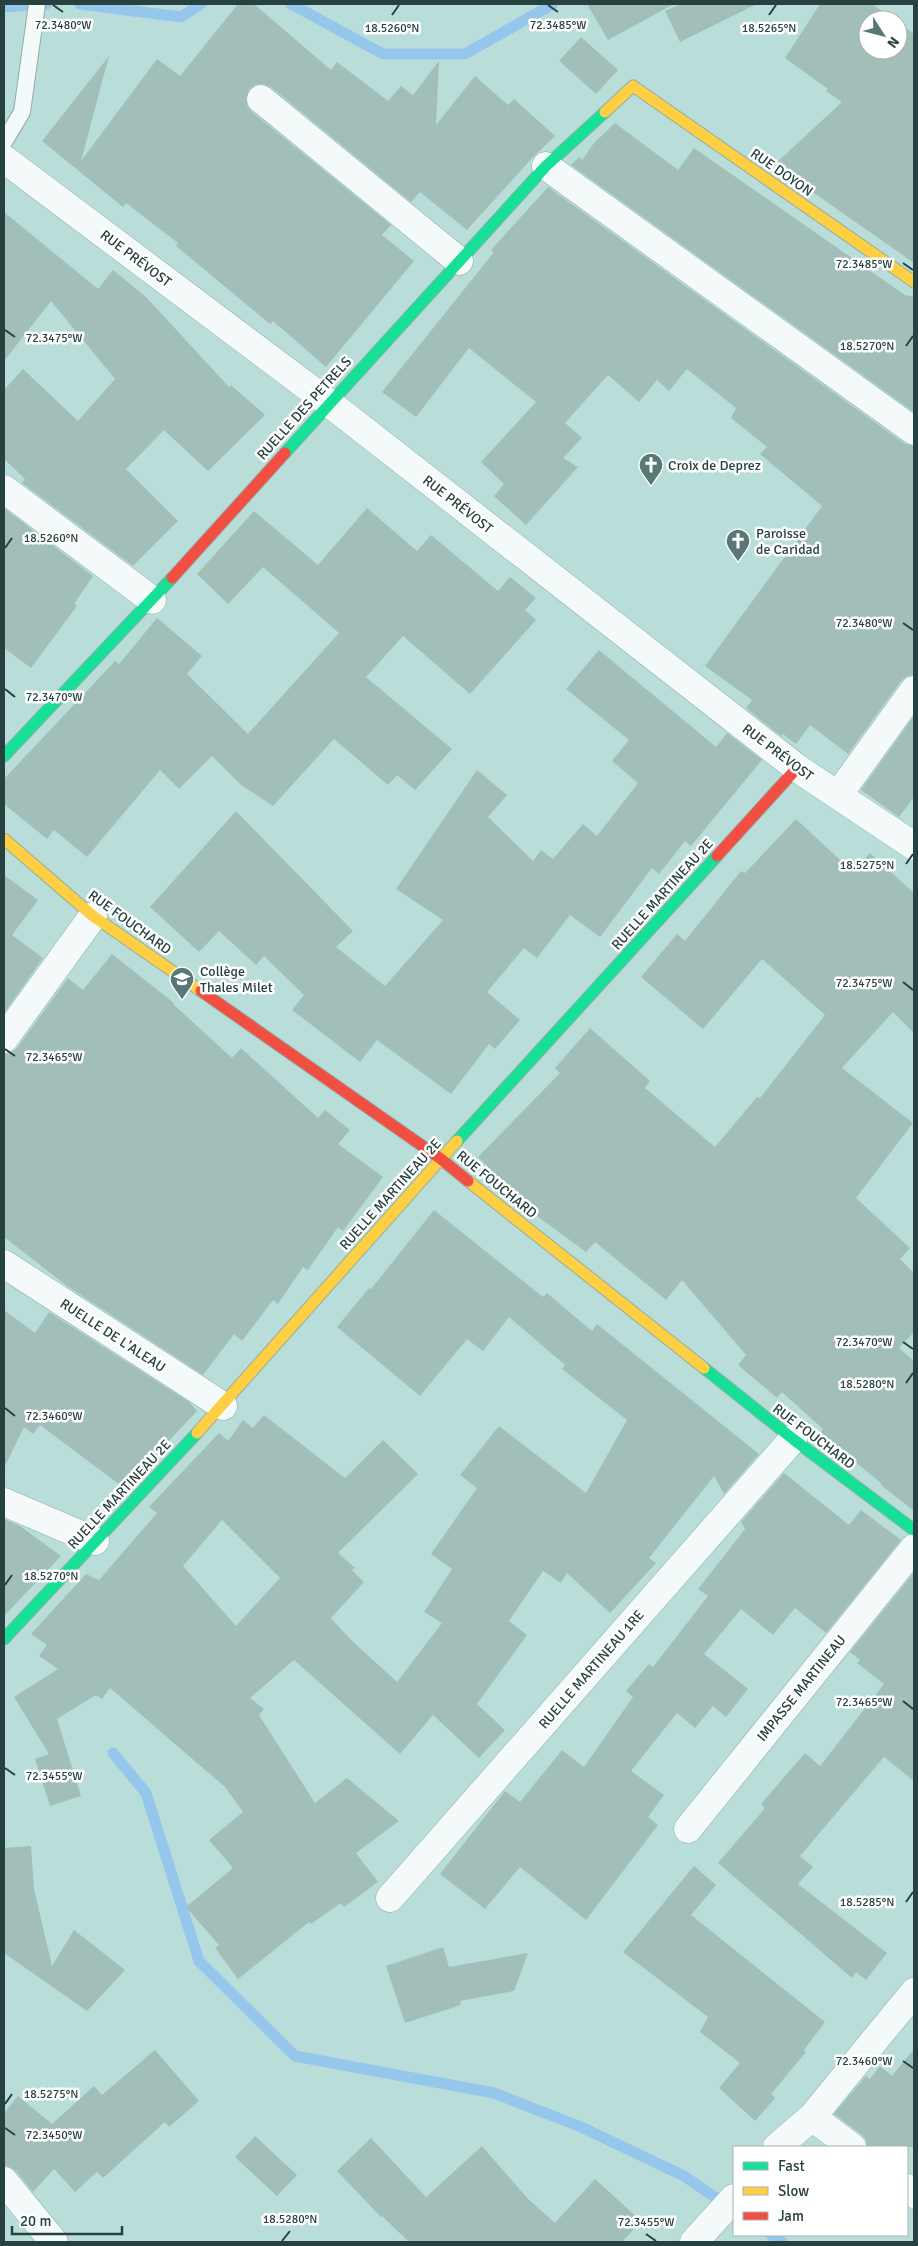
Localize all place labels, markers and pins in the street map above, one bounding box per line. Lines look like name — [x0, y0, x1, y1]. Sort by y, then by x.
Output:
church icon: Croix de Deprez — [638, 452, 664, 486]
place label: Croix de Deprez — [668, 457, 761, 474]
place label: Paroisse de Caridad — [756, 525, 820, 558]
church icon: Paroisse de Caridad — [725, 528, 751, 562]
place label: Collège Thales Milet — [200, 963, 273, 996]
school or university icon: Collège Thales Milet — [169, 966, 195, 1000]

